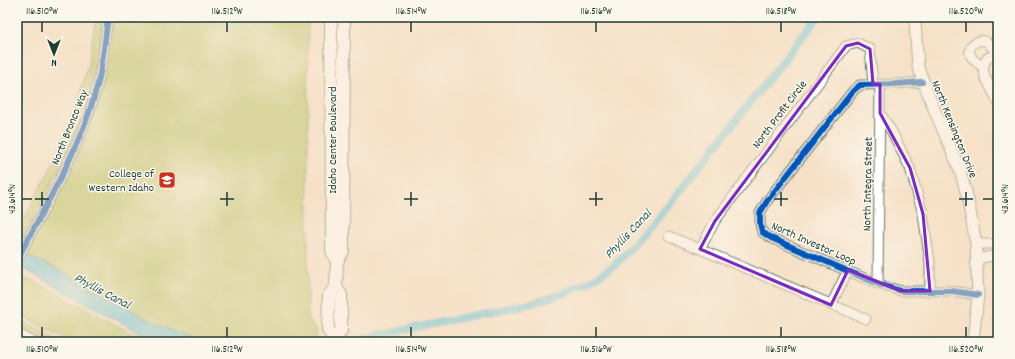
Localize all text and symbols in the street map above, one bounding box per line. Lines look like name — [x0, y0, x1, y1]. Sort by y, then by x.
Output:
text: 116.510°W — [26, 5, 58, 19]
text: 116.512°W — [211, 5, 243, 19]
text: 116.514°W — [396, 5, 427, 19]
text: 116.516°W — [580, 5, 612, 19]
text: 116.518°W — [766, 5, 797, 19]
text: 116.520°W — [949, 5, 983, 19]
north arrow — [34, 34, 74, 74]
text: N — [51, 54, 57, 70]
street label: North Profit Circle — [749, 77, 812, 153]
street label: North Kensington Drive — [926, 78, 981, 181]
street label: North Bronco Way — [48, 86, 94, 168]
street label: Idaho Center Boulevard — [325, 86, 342, 194]
street label: North Integra Street — [859, 136, 878, 231]
place label: College of Western Idaho — [89, 166, 155, 197]
school or university icon: College of Western Idaho — [157, 170, 177, 190]
text: 43.614°N — [6, 184, 20, 214]
text: 43.614°N — [999, 184, 1013, 214]
water label: Phyllis Canal — [601, 205, 657, 264]
street label: North Investor Loop — [768, 218, 858, 271]
water label: Phyllis Canal — [70, 269, 134, 316]
text: 116.510°W — [26, 343, 58, 357]
text: 116.512°W — [211, 343, 243, 357]
text: 116.514°W — [396, 343, 427, 357]
text: 116.516°W — [580, 343, 612, 357]
text: 116.518°W — [766, 343, 797, 357]
text: 116.520°W — [949, 343, 983, 357]

